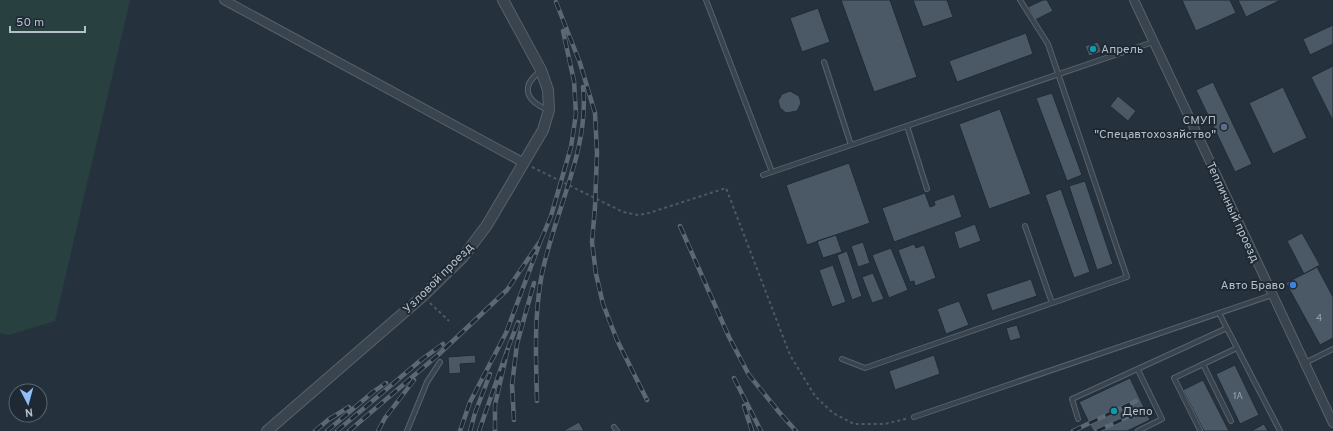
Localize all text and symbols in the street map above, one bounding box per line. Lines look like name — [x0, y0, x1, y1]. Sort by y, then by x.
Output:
scale bar — [10, 8, 85, 34]
text: 50 m — [16, 15, 44, 31]
place label: Апрель — [1101, 42, 1143, 58]
marker: Апрель — [1088, 44, 1098, 54]
place label: СМУП "Спецавтохозяйство" — [1094, 113, 1216, 143]
marker: СМУП "Спецавтохозяйство" — [1219, 122, 1229, 132]
street label: Тепличный проезд — [1202, 160, 1262, 265]
street label: Узловой проезд — [400, 240, 477, 317]
place label: Авто Браво — [1221, 278, 1285, 294]
marker: Авто Браво — [1288, 280, 1298, 290]
house number: 4 — [1316, 312, 1322, 325]
north arrow — [8, 383, 48, 423]
house number: 1А — [1233, 390, 1243, 403]
place label: Депо — [1122, 404, 1153, 420]
text: N — [24, 405, 34, 419]
marker: Депо — [1109, 406, 1119, 416]

